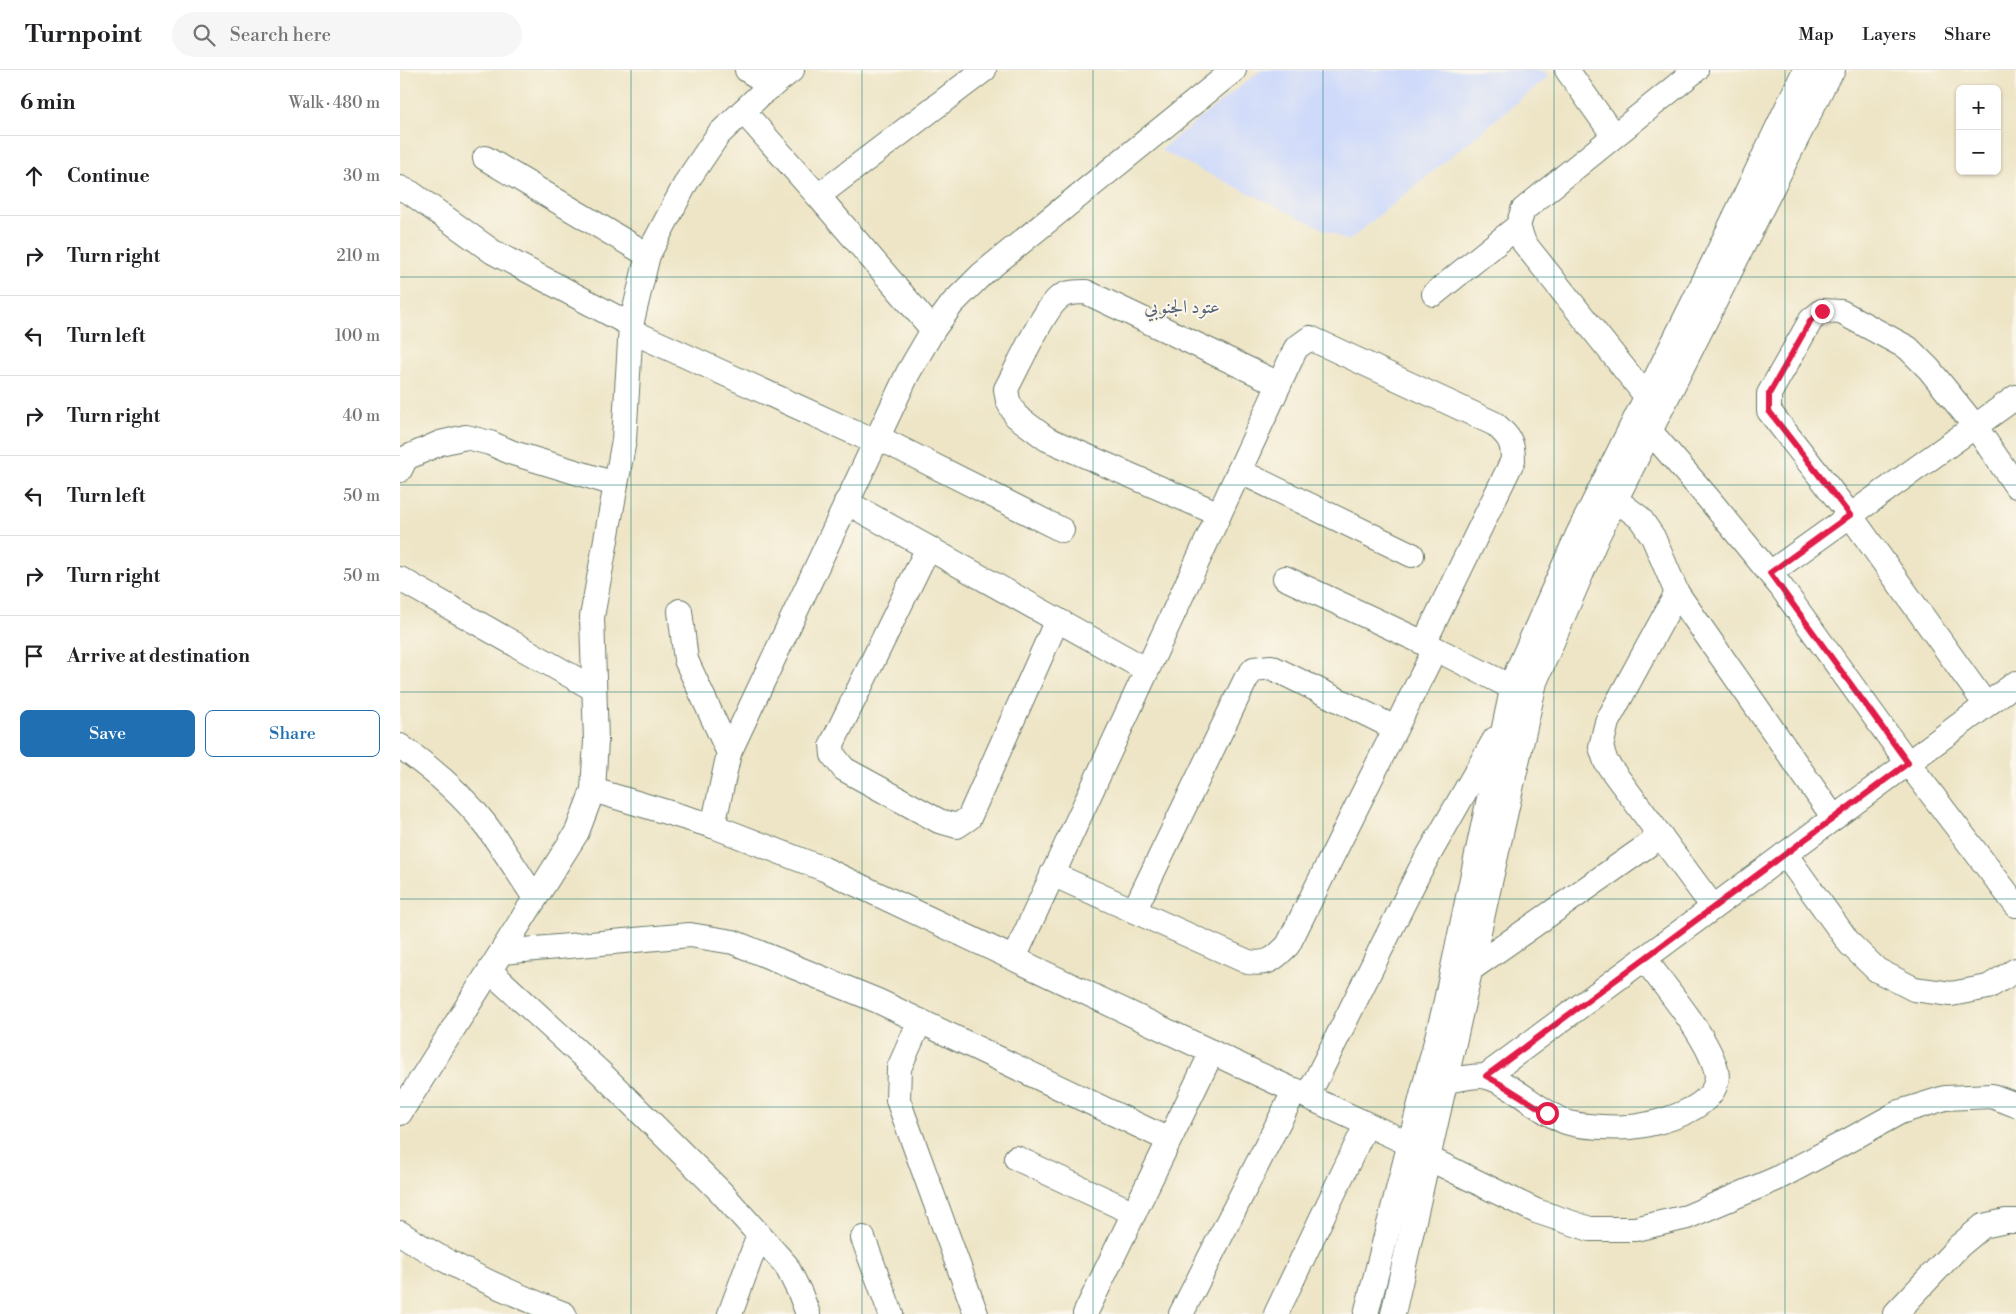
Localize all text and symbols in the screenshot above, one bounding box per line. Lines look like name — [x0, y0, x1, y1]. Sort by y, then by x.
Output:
search box — [172, 12, 522, 57]
text: Turnpoint — [25, 20, 142, 50]
icon: search — [190, 21, 218, 49]
text: Search here — [230, 23, 331, 47]
text: Map — [1799, 23, 1834, 46]
text: Layers — [1862, 23, 1916, 46]
text: Share — [1944, 23, 1991, 46]
map controls — [1956, 85, 2001, 175]
button: + — [1956, 85, 2001, 130]
text: 6 min — [20, 90, 75, 116]
text: Walk · 480 m — [289, 93, 380, 113]
button: − — [1956, 130, 2001, 175]
icon: ahead — [20, 162, 48, 190]
text: Continue — [67, 164, 150, 188]
text: 30 m — [343, 166, 380, 186]
icon: right — [20, 242, 48, 270]
text: Turn right — [67, 244, 160, 268]
text: 210 m — [336, 246, 380, 266]
district label: عتود الجنوبي — [1144, 295, 1220, 322]
route end — [1811, 300, 1834, 323]
icon: left — [20, 322, 48, 350]
text: Turn left — [67, 324, 146, 348]
text: 100 m — [335, 326, 380, 346]
icon: right — [20, 402, 48, 430]
text: Turn right — [67, 404, 160, 428]
text: 40 m — [343, 406, 380, 426]
icon: left — [20, 482, 48, 510]
text: Turn left — [67, 484, 146, 508]
text: 50 m — [343, 486, 380, 506]
icon: right — [20, 562, 48, 590]
text: Turn right — [67, 564, 160, 588]
text: 50 m — [343, 566, 380, 586]
icon: arrive — [20, 642, 48, 670]
text: Arrive at destination — [67, 644, 250, 668]
button: Save — [20, 710, 195, 757]
button: Share — [205, 710, 380, 757]
route start — [1536, 1102, 1559, 1125]

